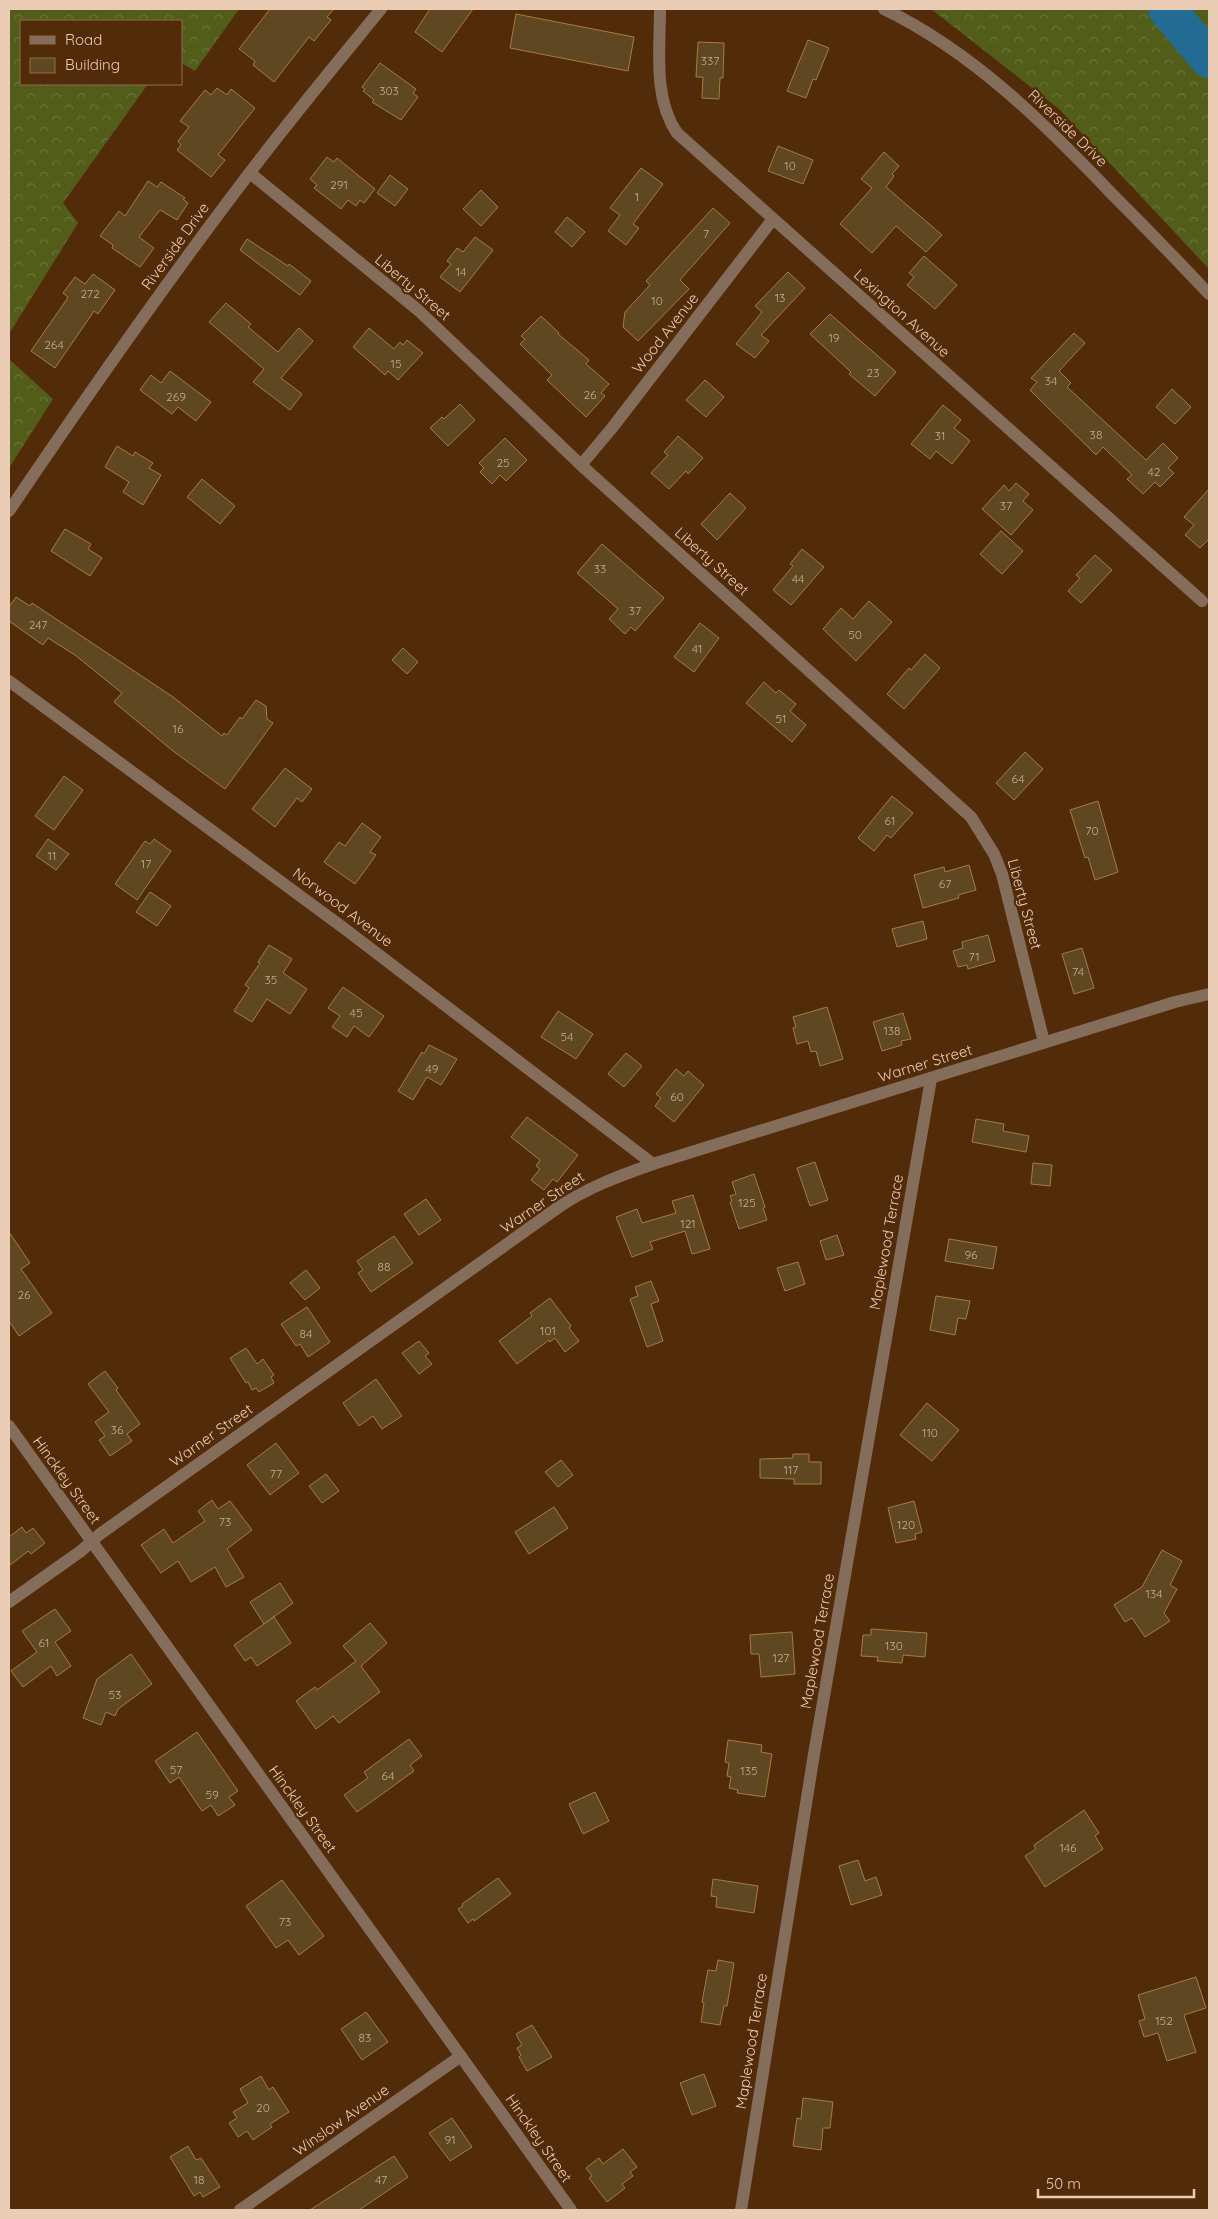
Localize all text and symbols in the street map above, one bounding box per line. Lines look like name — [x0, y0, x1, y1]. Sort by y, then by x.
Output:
legend — [20, 20, 182, 85]
text: Road — [65, 30, 102, 49]
house number: 337 — [701, 53, 719, 68]
text: Building — [65, 55, 120, 74]
house number: 303 — [379, 83, 399, 98]
street label: Riverside Drive — [1024, 85, 1112, 171]
house number: 10 — [784, 158, 796, 173]
house number: 291 — [330, 177, 348, 192]
house number: 1 — [635, 189, 639, 204]
street label: Riverside Drive — [137, 199, 213, 293]
house number: 7 — [703, 226, 709, 241]
street label: Liberty Street — [371, 250, 455, 324]
house number: 14 — [456, 264, 466, 279]
street label: Lexington Avenue — [850, 265, 954, 361]
house number: 272 — [80, 286, 100, 301]
street label: Wood Avenue — [628, 289, 702, 377]
house number: 13 — [775, 290, 785, 305]
house number: 10 — [651, 293, 663, 308]
house number: 19 — [828, 330, 840, 345]
house number: 264 — [44, 337, 64, 352]
house number: 15 — [391, 356, 401, 371]
house number: 23 — [867, 365, 879, 380]
house number: 34 — [1045, 373, 1057, 388]
house number: 26 — [583, 387, 597, 402]
house number: 269 — [166, 389, 186, 404]
house number: 38 — [1090, 427, 1102, 442]
house number: 31 — [935, 428, 945, 443]
house number: 25 — [496, 455, 510, 470]
house number: 42 — [1148, 464, 1161, 479]
house number: 37 — [1000, 498, 1012, 513]
street label: Liberty Street — [671, 523, 753, 599]
house number: 33 — [594, 561, 606, 576]
house number: 44 — [792, 571, 804, 586]
house number: 37 — [629, 603, 641, 618]
house number: 247 — [29, 617, 47, 632]
house number: 50 — [848, 627, 862, 642]
house number: 41 — [692, 641, 702, 656]
house number: 51 — [776, 711, 786, 726]
house number: 16 — [173, 721, 184, 736]
house number: 64 — [1012, 771, 1024, 786]
house number: 61 — [885, 813, 895, 828]
house number: 70 — [1085, 823, 1099, 838]
house number: 11 — [48, 848, 56, 863]
house number: 17 — [141, 856, 151, 871]
street label: Liberty Street — [1004, 857, 1046, 951]
street label: Norwood Avenue — [289, 863, 397, 951]
house number: 67 — [939, 876, 951, 891]
house number: 71 — [968, 949, 980, 964]
house number: 74 — [1072, 964, 1084, 979]
house number: 35 — [265, 972, 277, 987]
house number: 45 — [350, 1005, 362, 1020]
house number: 138 — [883, 1023, 901, 1038]
house number: 54 — [561, 1029, 573, 1044]
street label: Warner Street — [876, 1040, 974, 1086]
house number: 49 — [426, 1061, 439, 1076]
house number: 60 — [670, 1089, 684, 1104]
street label: Warner Street — [496, 1167, 588, 1237]
street label: Maplewood Terrace — [865, 1173, 907, 1311]
house number: 125 — [738, 1195, 756, 1210]
house number: 121 — [680, 1216, 696, 1231]
house number: 96 — [964, 1247, 978, 1262]
house number: 88 — [378, 1259, 390, 1274]
house number: 26 — [17, 1287, 31, 1302]
house number: 101 — [540, 1323, 556, 1338]
house number: 84 — [300, 1326, 312, 1341]
street label: Warner Street — [166, 1399, 256, 1471]
house number: 36 — [111, 1422, 124, 1437]
house number: 110 — [922, 1425, 938, 1440]
street label: Hinckley Street — [29, 1432, 105, 1528]
house number: 117 — [783, 1462, 799, 1477]
house number: 77 — [270, 1466, 282, 1481]
house number: 73 — [219, 1514, 231, 1529]
house number: 120 — [897, 1517, 915, 1532]
street label: Maplewood Terrace — [796, 1572, 838, 1710]
house number: 134 — [1145, 1586, 1163, 1601]
house number: 61 — [39, 1635, 49, 1650]
house number: 130 — [885, 1638, 903, 1653]
house number: 127 — [772, 1650, 790, 1665]
house number: 53 — [109, 1687, 121, 1702]
street label: Hinckley Street — [265, 1761, 341, 1857]
house number: 57 — [170, 1762, 182, 1777]
house number: 135 — [740, 1763, 758, 1778]
house number: 64 — [382, 1768, 394, 1783]
house number: 59 — [205, 1787, 219, 1802]
house number: 146 — [1059, 1840, 1077, 1855]
house number: 73 — [279, 1914, 291, 1929]
street label: Maplewood Terrace — [731, 1972, 771, 2110]
house number: 152 — [1155, 2013, 1173, 2028]
house number: 83 — [359, 2030, 371, 2045]
street label: Winslow Avenue — [289, 2080, 393, 2160]
street label: Hinckley Street — [501, 2090, 577, 2186]
house number: 20 — [256, 2100, 270, 2115]
house number: 91 — [444, 2132, 456, 2147]
scale bar — [1038, 2166, 1194, 2198]
house number: 18 — [194, 2172, 204, 2187]
house number: 47 — [375, 2172, 387, 2187]
text: 50 m — [1046, 2174, 1081, 2193]

